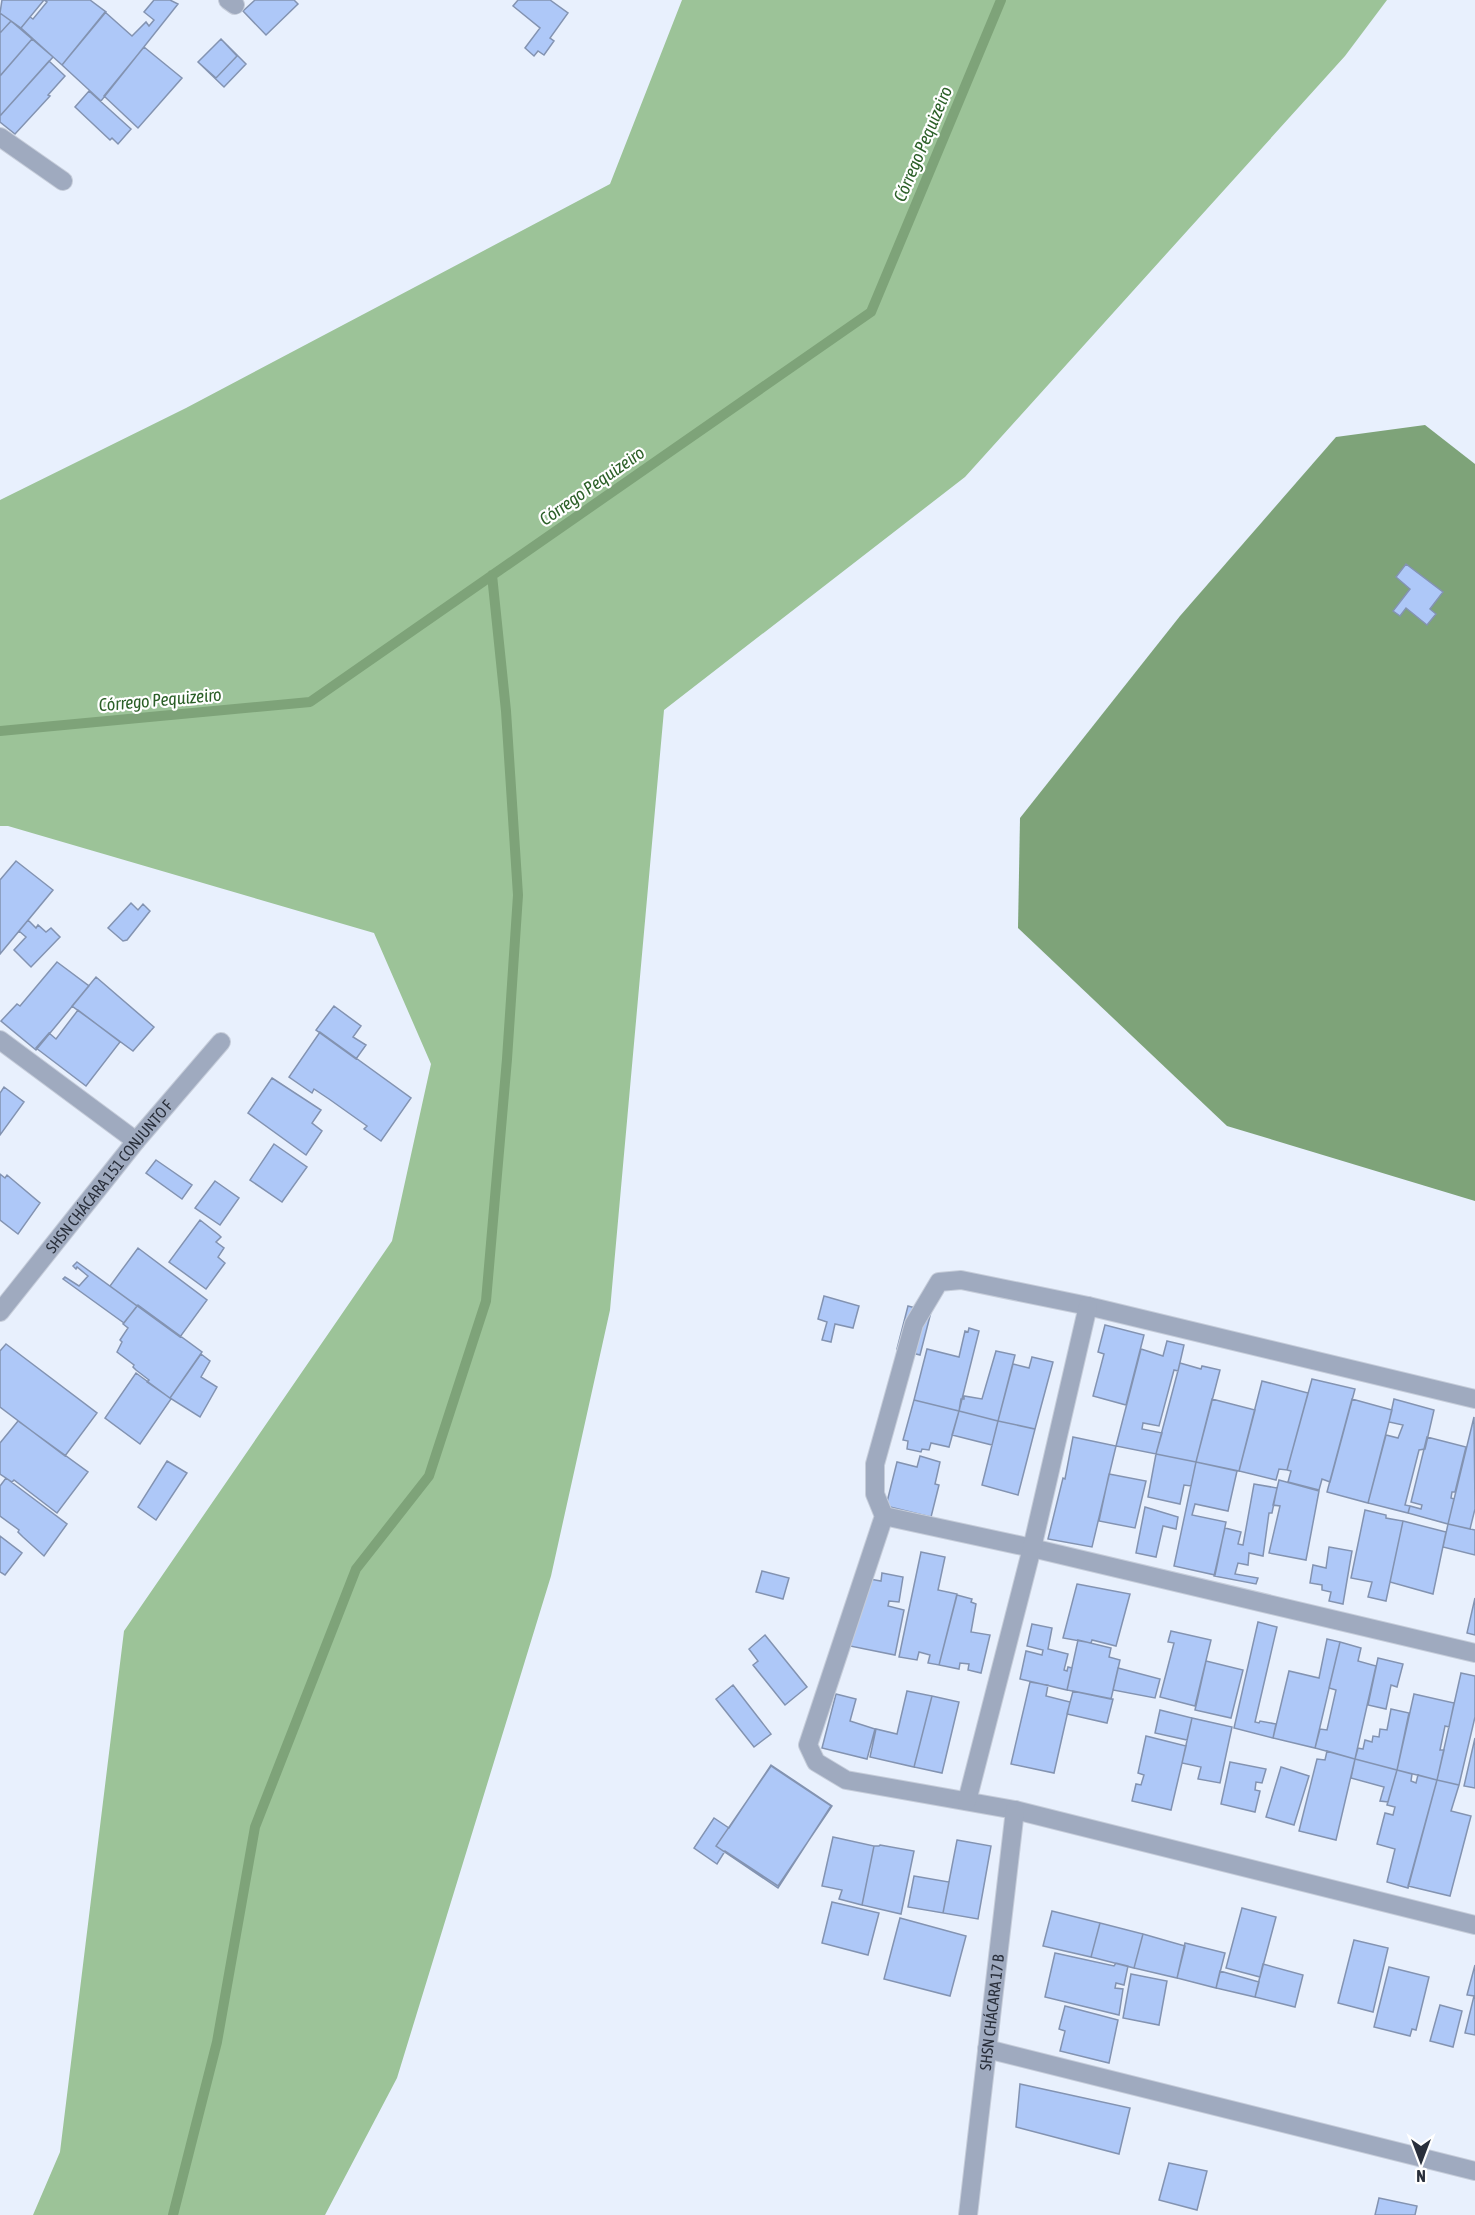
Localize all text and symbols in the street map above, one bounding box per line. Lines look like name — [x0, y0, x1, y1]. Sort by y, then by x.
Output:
water label: Córrego Pequizeiro — [889, 83, 956, 205]
water label: Córrego Pequizeiro — [535, 442, 648, 530]
water label: Córrego Pequizeiro — [98, 684, 222, 715]
street label: SHSN CHÁCARA 151 CONJUNTO F — [42, 1096, 176, 1256]
street label: SHSN CHÁCARA 17 B — [976, 1953, 1007, 2071]
north arrow — [1391, 2131, 1451, 2191]
text: N — [1416, 2167, 1426, 2185]

